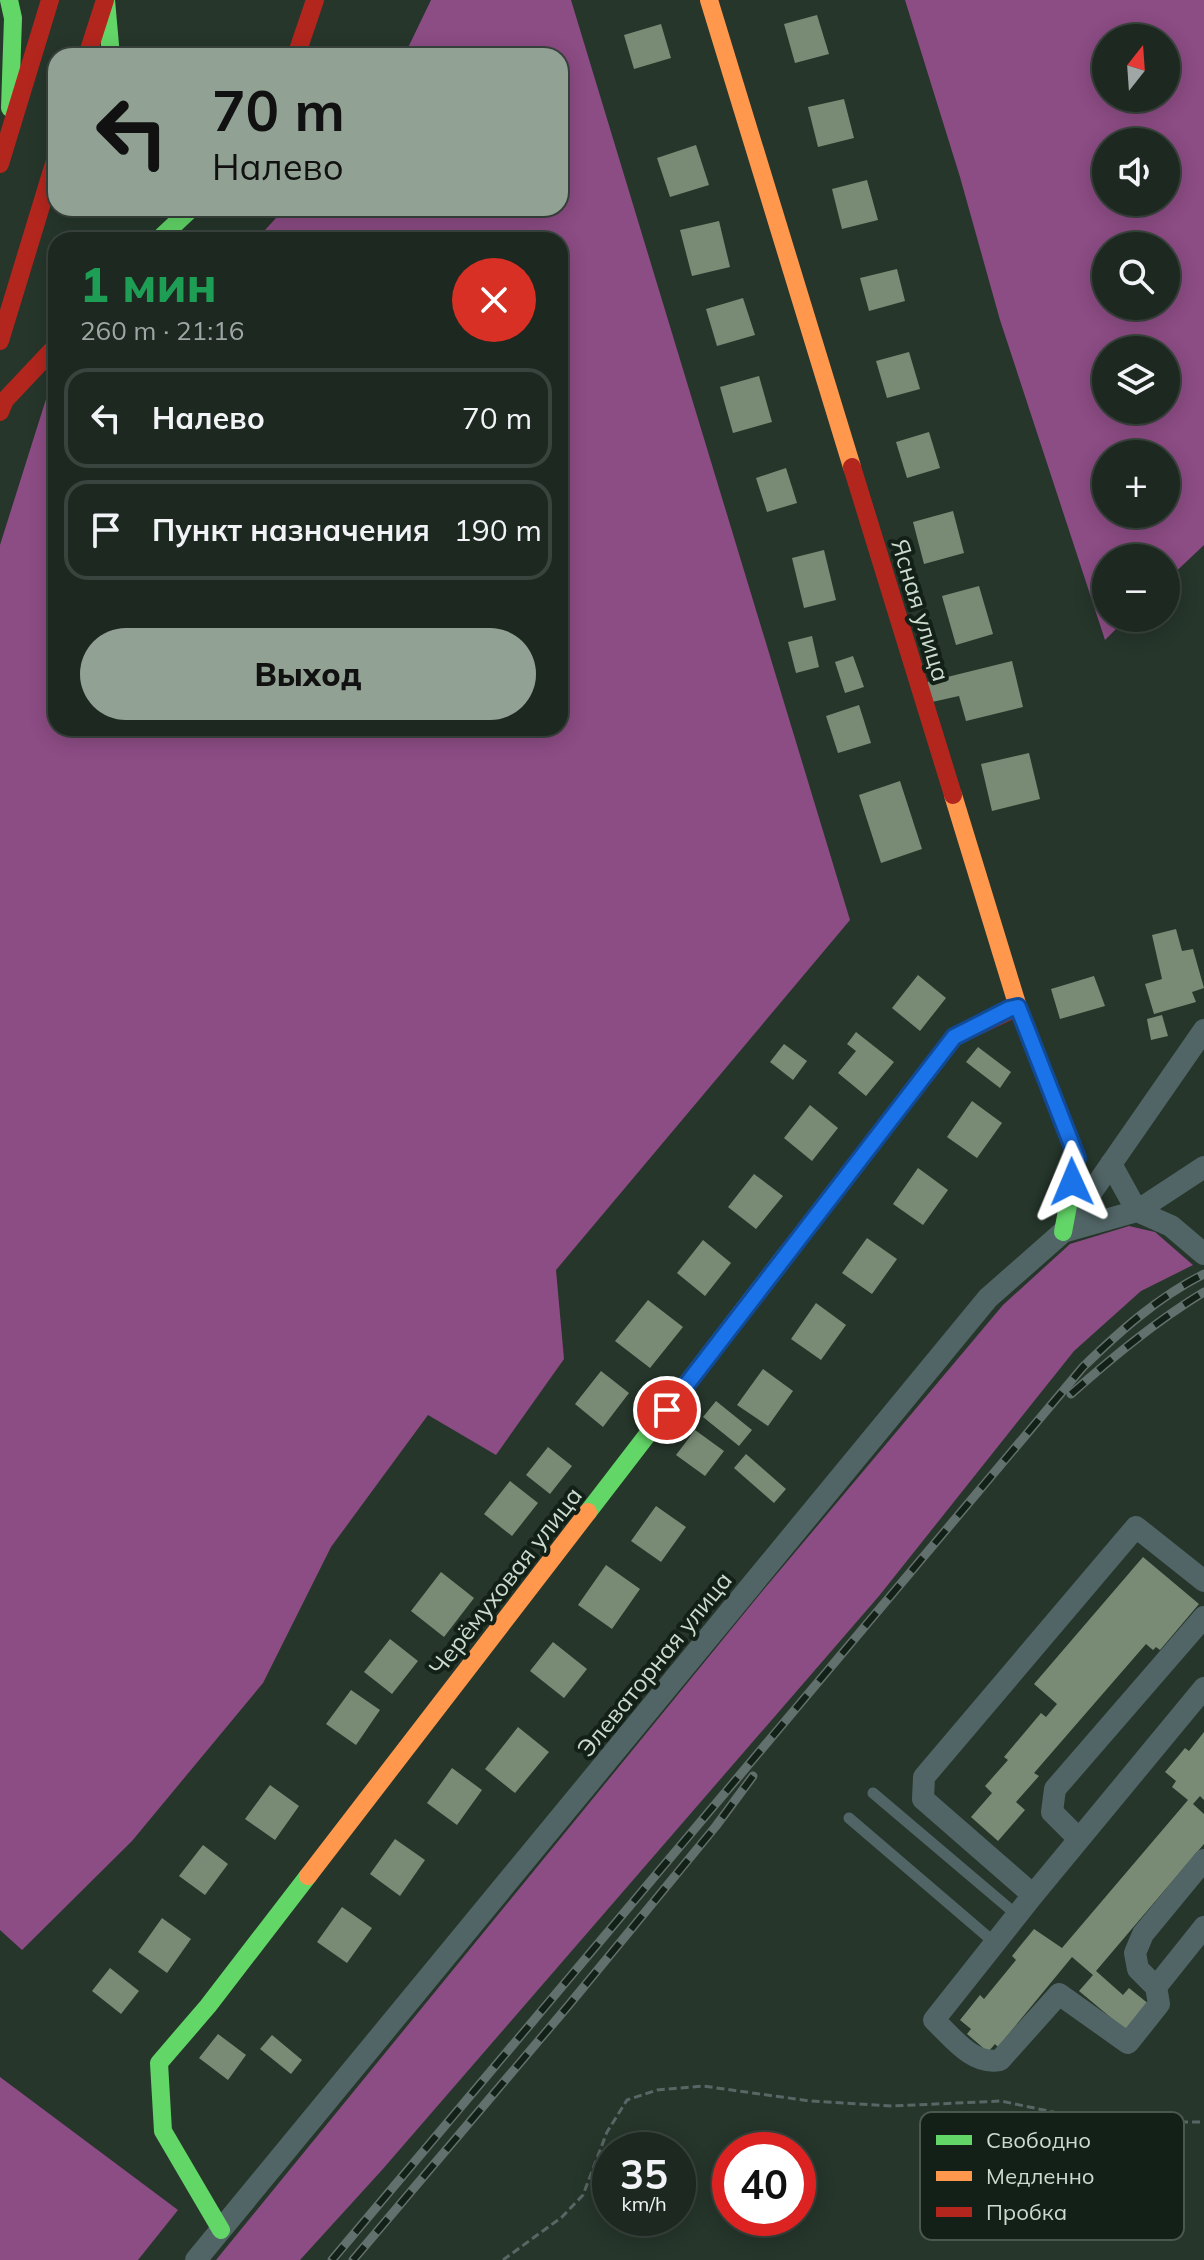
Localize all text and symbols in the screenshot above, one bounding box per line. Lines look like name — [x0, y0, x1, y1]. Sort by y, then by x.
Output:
north arrow — [1092, 24, 1180, 112]
map controls — [1092, 24, 1180, 632]
text: 70 m — [212, 75, 345, 145]
icon: left — [80, 80, 184, 184]
button: sound — [1092, 128, 1180, 216]
text: Налево — [212, 144, 344, 189]
button: search — [1092, 232, 1180, 320]
text: 1 мин — [80, 254, 217, 314]
button: close — [452, 258, 536, 342]
text: 260 m · 21:16 — [80, 314, 244, 347]
button: layers — [1092, 336, 1180, 424]
icon: left — [84, 396, 128, 440]
text: Налево — [152, 399, 265, 437]
text: 70 m — [462, 399, 532, 437]
button: + — [1092, 440, 1180, 528]
icon: arrive — [84, 508, 128, 552]
text: Пункт назначения — [152, 511, 430, 549]
text: 190 m — [454, 511, 542, 549]
street label: Ясная улица — [885, 535, 957, 685]
button: − — [1092, 544, 1180, 632]
button: Выход — [80, 628, 536, 720]
position arrow — [1030, 1140, 1114, 1224]
pin — [633, 1376, 701, 1444]
icon: arrive — [645, 1388, 689, 1432]
street label: Черёмуховая улица — [422, 1481, 588, 1681]
street label: Элеваторная улица — [570, 1565, 738, 1763]
legend — [920, 2112, 1184, 2240]
text: Свободно — [986, 2126, 1091, 2154]
speed limit sign: 40 — [712, 2132, 816, 2236]
text: 35 — [620, 2149, 668, 2199]
text: Медленно — [986, 2162, 1095, 2190]
text: km/h — [621, 2191, 667, 2216]
text: Пробка — [986, 2198, 1067, 2226]

